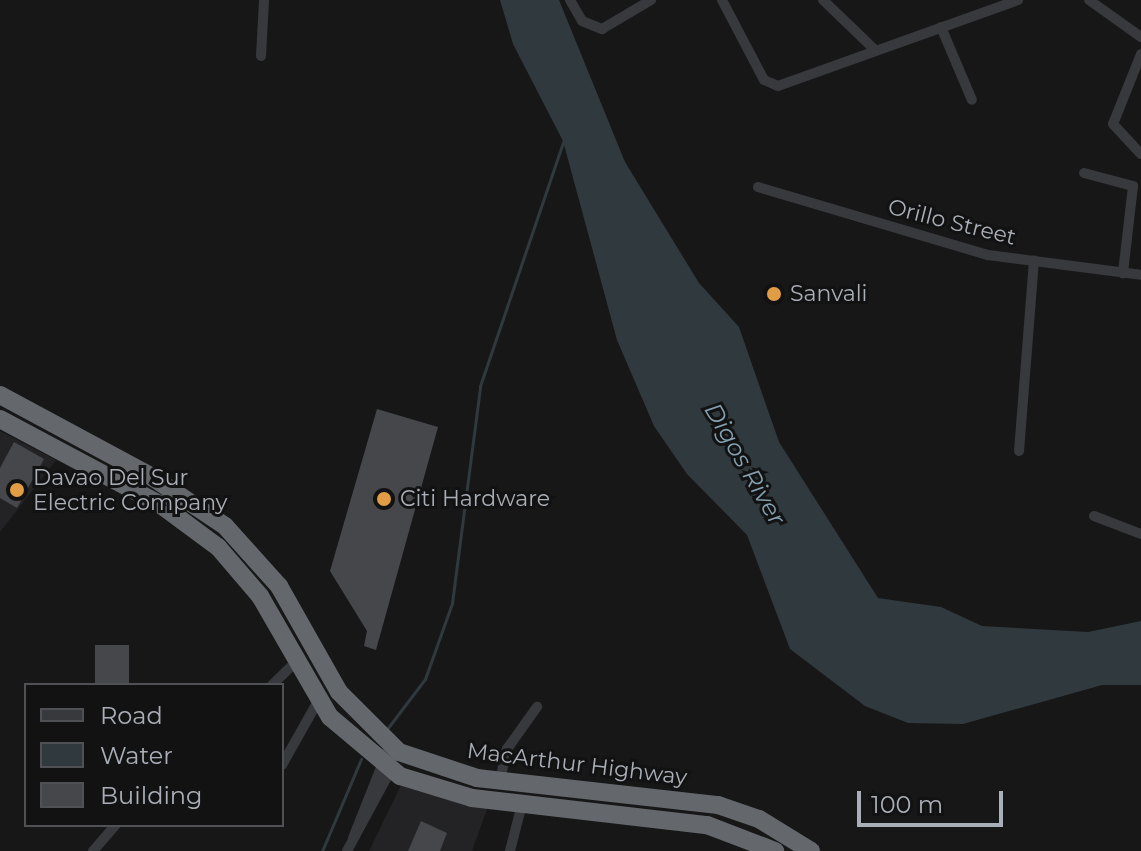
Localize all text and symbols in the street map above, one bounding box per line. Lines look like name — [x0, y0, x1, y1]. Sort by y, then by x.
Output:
street label: Orillo Street — [885, 193, 1019, 251]
place label: Sanvali — [790, 281, 867, 307]
marker: Sanvali — [765, 285, 783, 303]
water label: Digos River — [698, 398, 792, 530]
place label: Davao Del Sur Electric Company — [33, 464, 228, 516]
marker: Davao Del Sur Electric Company — [8, 481, 26, 499]
place label: Citi Hardware — [400, 486, 550, 512]
marker: Citi Hardware — [375, 490, 393, 508]
legend — [24, 683, 284, 827]
text: Road — [100, 701, 163, 730]
street label: MacArthur Highway — [466, 737, 688, 791]
text: Water — [100, 741, 173, 770]
scale bar — [861, 775, 1007, 825]
text: Building — [100, 781, 203, 810]
text: 100 m — [871, 790, 943, 819]

